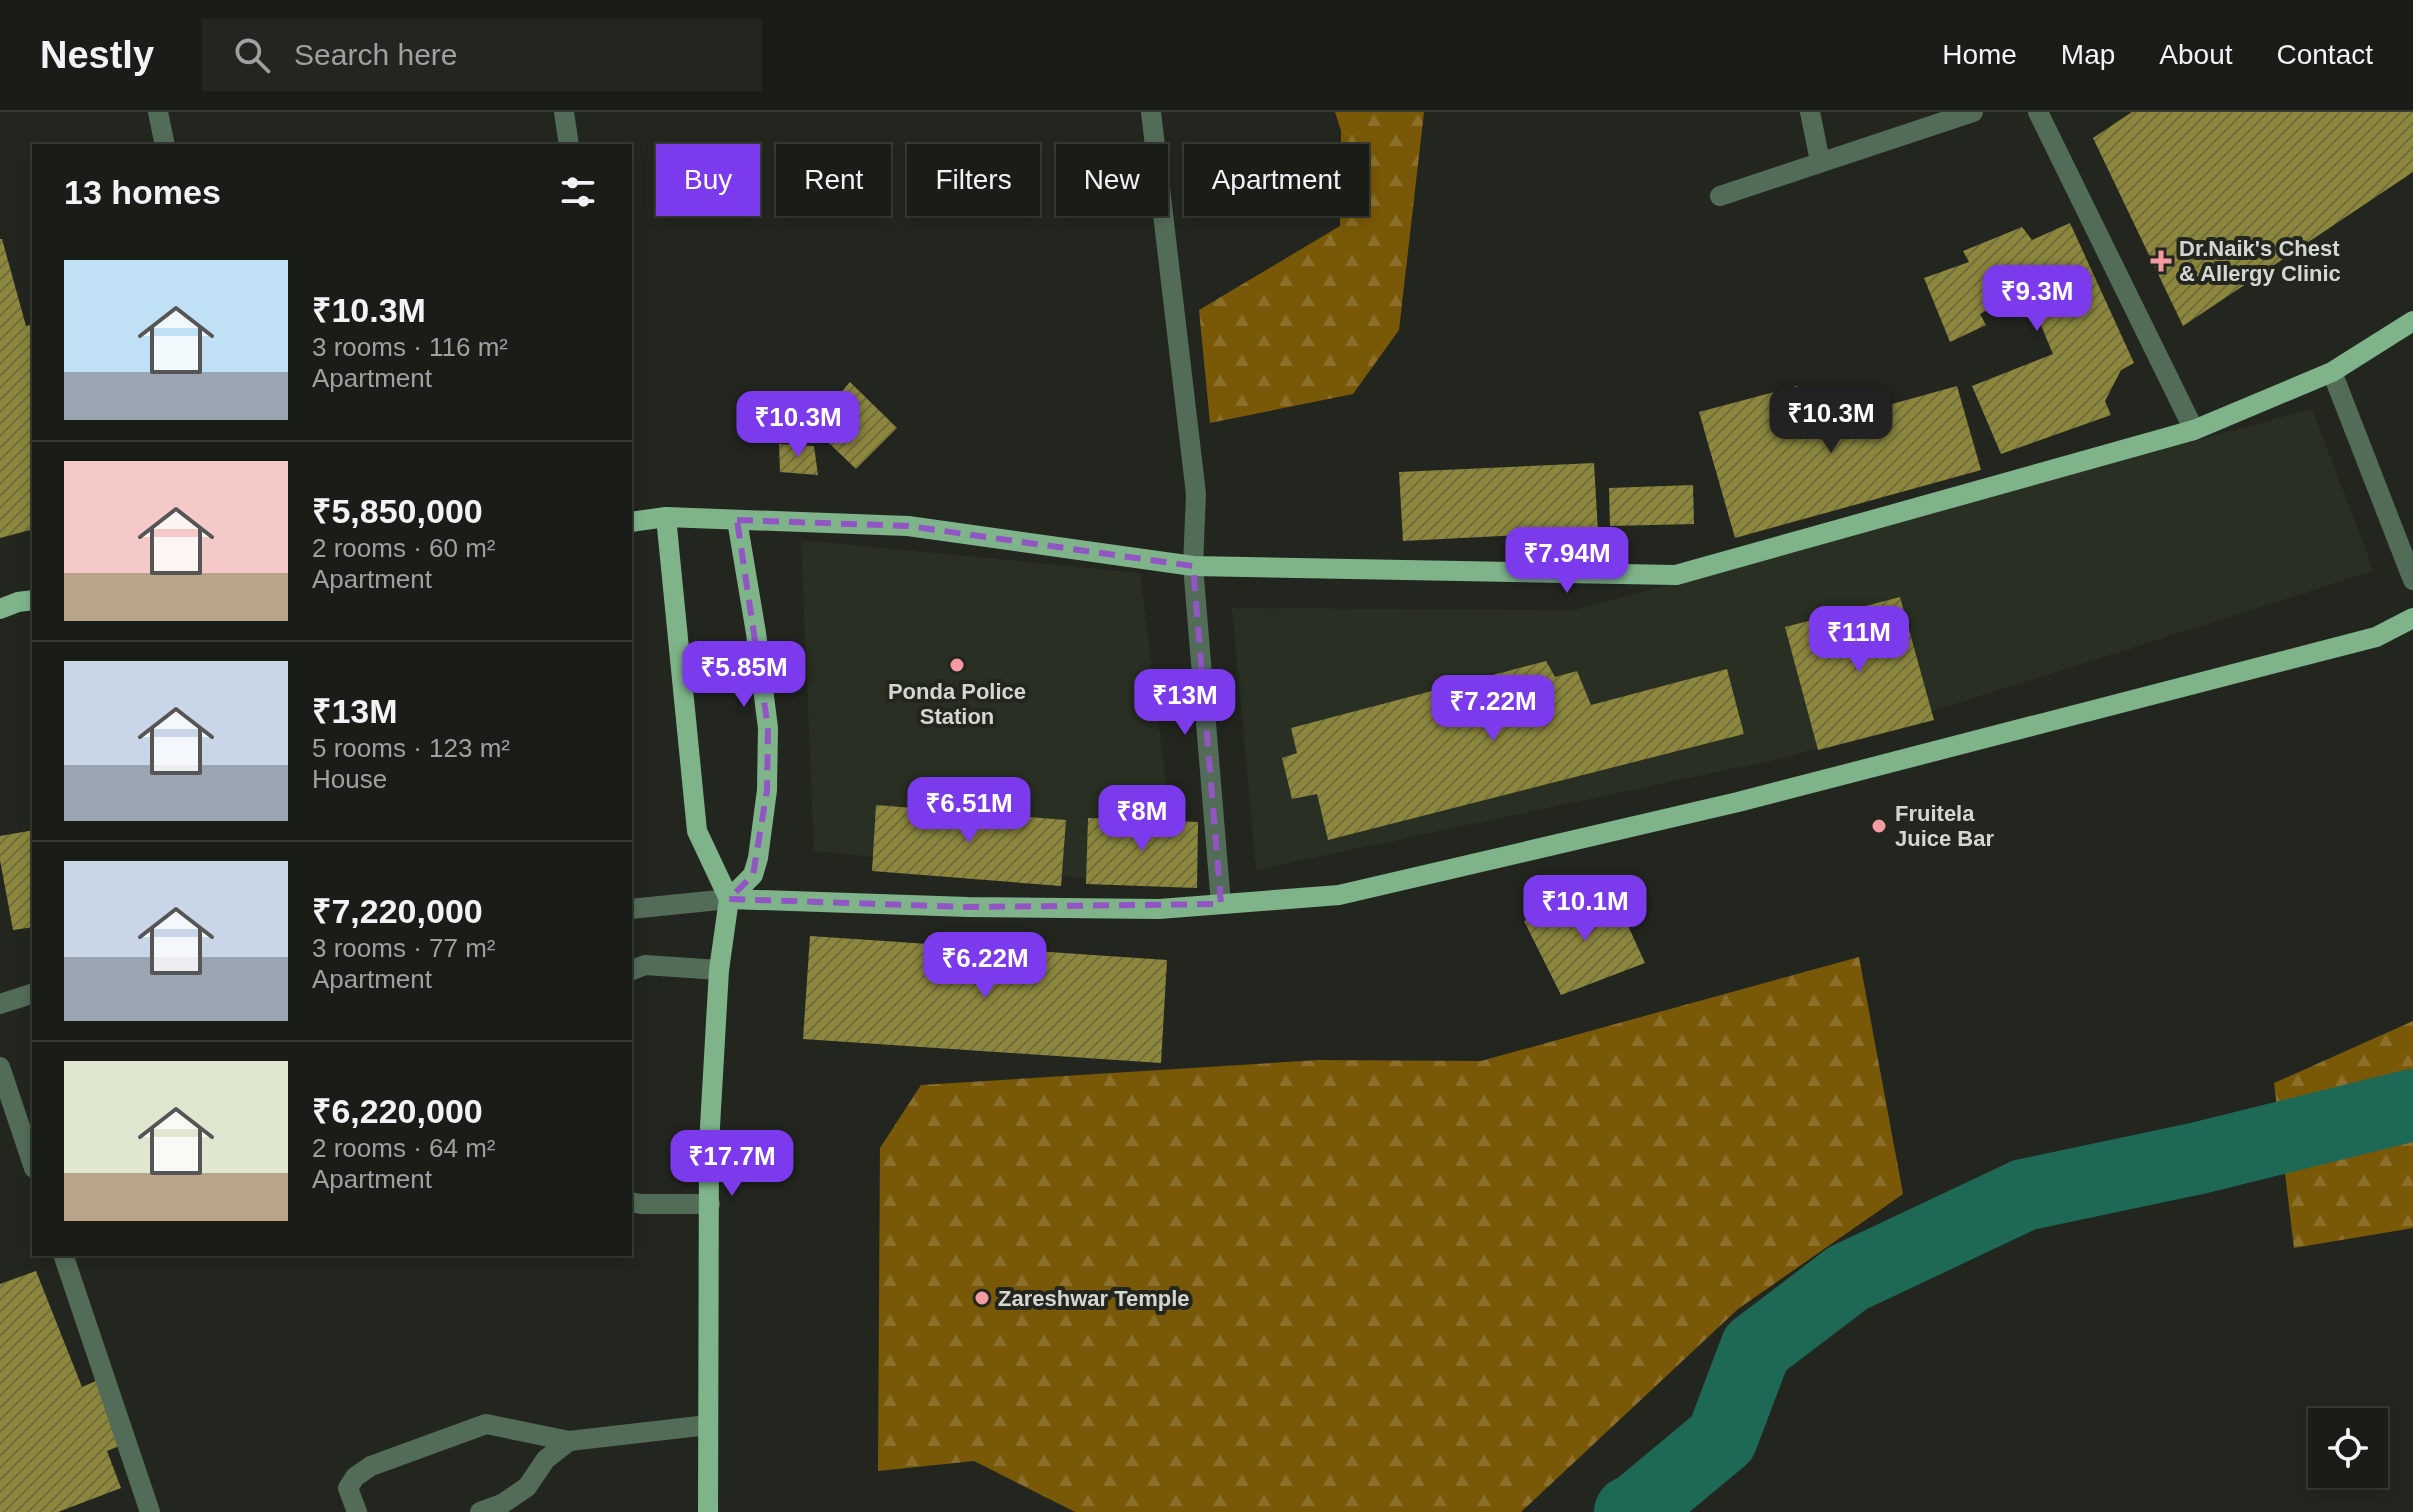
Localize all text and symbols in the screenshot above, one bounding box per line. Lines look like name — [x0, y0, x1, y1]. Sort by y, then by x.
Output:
search box — [202, 19, 762, 91]
icon: search — [230, 33, 274, 77]
text: Nestly — [40, 34, 154, 76]
text: Search here — [294, 38, 458, 71]
text: Home — [1942, 39, 2017, 70]
text: Map — [2061, 39, 2115, 70]
text: About — [2159, 39, 2233, 70]
text: Contact — [2277, 39, 2373, 70]
chip: Buy — [656, 144, 760, 216]
chip: Rent — [776, 144, 891, 216]
chip: Filters — [907, 144, 1040, 216]
chip: New — [1056, 144, 1168, 216]
chip: Apartment — [1184, 144, 1369, 216]
icon: filters — [556, 170, 600, 214]
text: 13 homes — [64, 173, 221, 211]
place label: Dr.Naik's Chest & Allergy Clinic — [2179, 236, 2341, 286]
marker: Dr.Naik's Chest & Allergy Clinic — [2150, 250, 2172, 272]
pin: ₹9.3M — [1981, 265, 2093, 333]
text: ₹9.3M — [2001, 276, 2073, 306]
text: ₹10.3M — [312, 291, 426, 329]
icon: home — [128, 292, 224, 388]
text: 3 rooms · 116 m² — [312, 332, 508, 362]
text: Apartment — [312, 363, 432, 393]
pin: ₹10.3M — [1766, 387, 1896, 455]
pin: ₹10.3M — [733, 391, 863, 459]
text: ₹10.3M — [1787, 398, 1875, 428]
text: ₹10.3M — [754, 402, 842, 432]
text: ₹5,850,000 — [312, 492, 483, 530]
icon: home — [128, 493, 224, 589]
pin: ₹7.94M — [1502, 527, 1632, 595]
text: 2 rooms · 60 m² — [312, 533, 496, 563]
text: ₹7.94M — [1523, 538, 1611, 568]
text: Apartment — [312, 564, 432, 594]
pin: ₹11M — [1812, 606, 1906, 674]
text: ₹11M — [1827, 617, 1891, 647]
pin: ₹5.85M — [679, 641, 809, 709]
text: ₹5.85M — [700, 652, 788, 682]
marker: Ponda Police Station — [948, 656, 966, 674]
pin: ₹13M — [1138, 669, 1232, 737]
pin: ₹7.22M — [1428, 675, 1558, 743]
place label: Ponda Police Station — [888, 679, 1026, 729]
text: ₹13M — [1152, 680, 1218, 710]
text: ₹7.22M — [1449, 686, 1537, 716]
text: ₹13M — [312, 692, 398, 730]
icon: home — [128, 693, 224, 789]
text: 5 rooms · 123 m² — [312, 733, 510, 763]
text: House — [312, 764, 387, 794]
pin: ₹6.51M — [904, 777, 1034, 845]
pin: ₹8M — [1103, 785, 1181, 853]
text: ₹6.51M — [925, 788, 1013, 818]
text: ₹8M — [1117, 796, 1168, 826]
place label: Fruitela Juice Bar — [1895, 801, 1994, 851]
marker: Fruitela Juice Bar — [1870, 817, 1888, 835]
pin: ₹10.1M — [1520, 875, 1650, 943]
text: ₹10.1M — [1541, 886, 1629, 916]
text: ₹7,220,000 — [312, 892, 483, 930]
icon: home — [128, 893, 224, 989]
pin: ₹6.22M — [920, 932, 1050, 1000]
text: 3 rooms · 77 m² — [312, 933, 496, 963]
text: ₹6.22M — [941, 943, 1029, 973]
text: Apartment — [312, 964, 432, 994]
text: ₹6,220,000 — [312, 1092, 483, 1130]
icon: home — [128, 1093, 224, 1189]
pin: ₹17.7M — [667, 1130, 797, 1198]
text: 2 rooms · 64 m² — [312, 1133, 496, 1163]
text: ₹17.7M — [688, 1141, 776, 1171]
text: Apartment — [312, 1164, 432, 1194]
place label: Zareshwar Temple — [998, 1286, 1190, 1311]
marker: Zareshwar Temple — [973, 1289, 991, 1307]
map controls — [2308, 1408, 2388, 1488]
button: locate — [2308, 1408, 2388, 1488]

